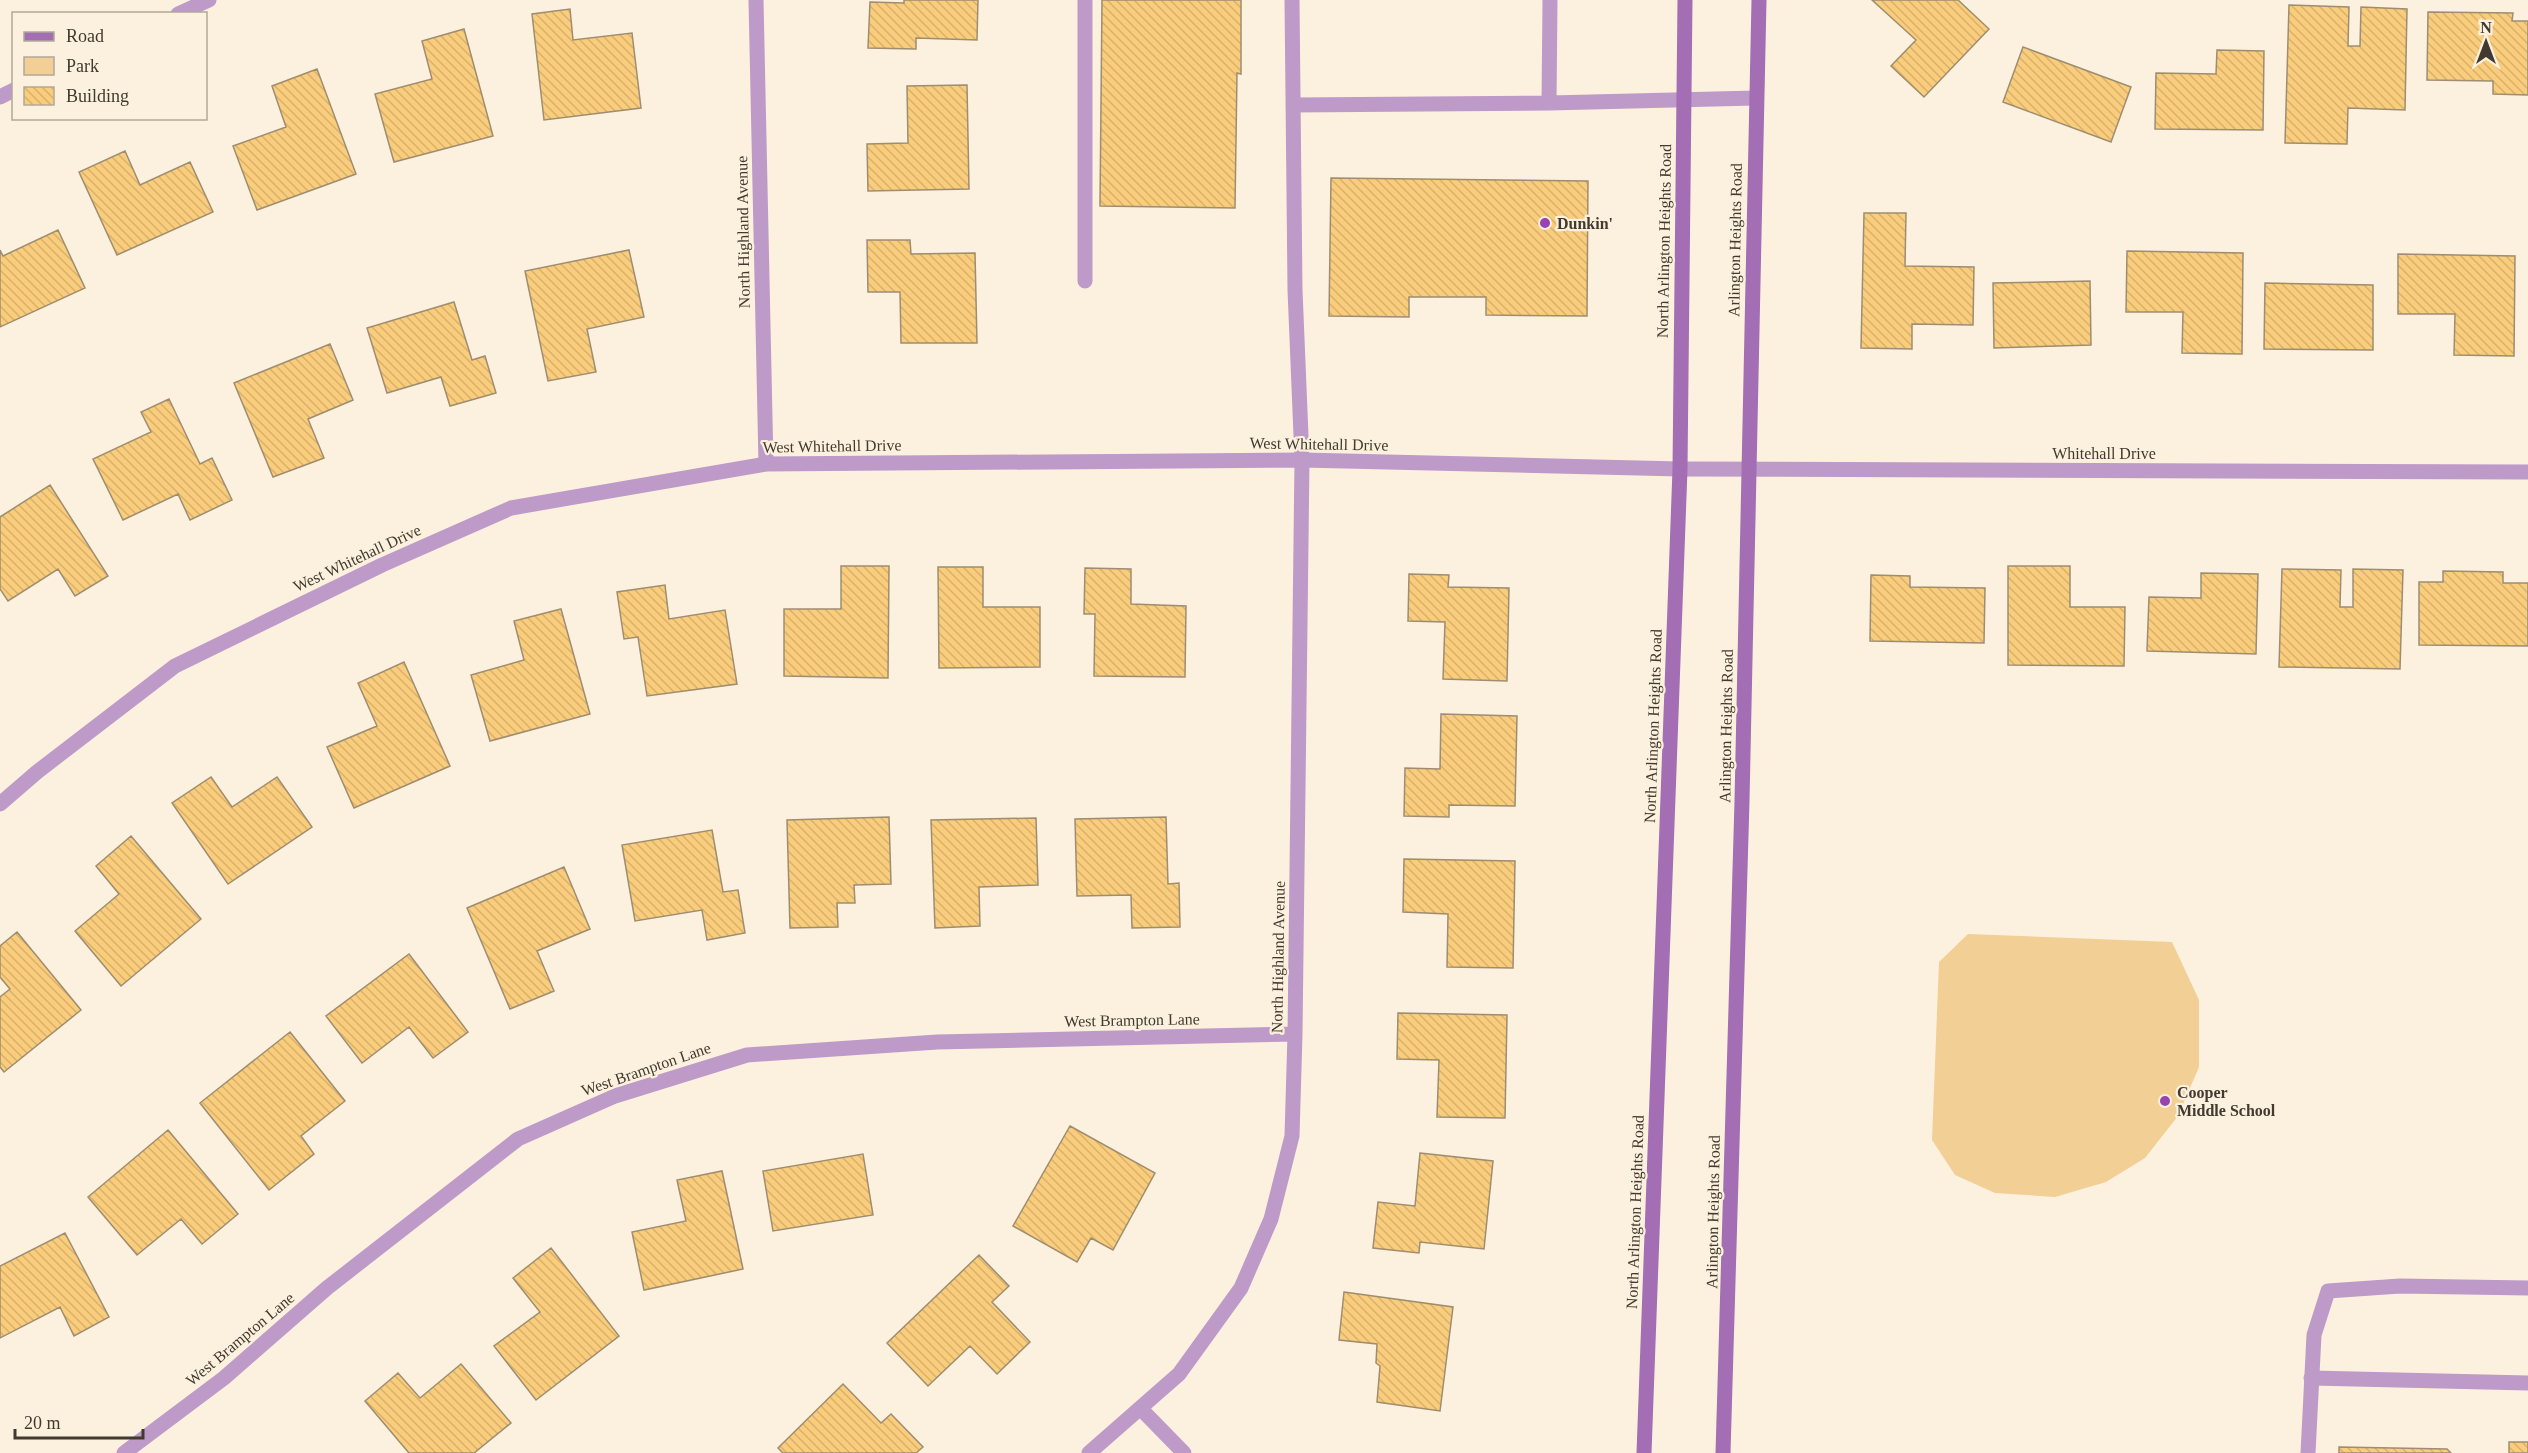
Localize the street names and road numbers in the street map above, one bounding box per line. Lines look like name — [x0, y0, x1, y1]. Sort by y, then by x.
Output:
street label: North Arlington Heights Road — [1654, 144, 1675, 338]
street label: North Highland Avenue — [733, 156, 754, 308]
street label: Arlington Heights Road — [1725, 163, 1746, 317]
street label: West Whitehall Drive — [1249, 434, 1389, 454]
street label: West Whitehall Drive — [762, 436, 902, 456]
street label: Whitehall Drive — [2052, 445, 2156, 462]
street label: West Whitehall Drive — [290, 521, 424, 595]
street label: North Arlington Heights Road — [1641, 629, 1666, 823]
street label: Arlington Heights Road — [1716, 649, 1737, 803]
street label: North Highland Avenue — [1268, 881, 1289, 1033]
street label: West Brampton Lane — [1064, 1010, 1200, 1031]
street label: West Brampton Lane — [579, 1039, 713, 1100]
street label: North Arlington Heights Road — [1623, 1115, 1648, 1309]
street label: Arlington Heights Road — [1703, 1135, 1724, 1289]
street label: West Brampton Lane — [183, 1289, 298, 1390]

